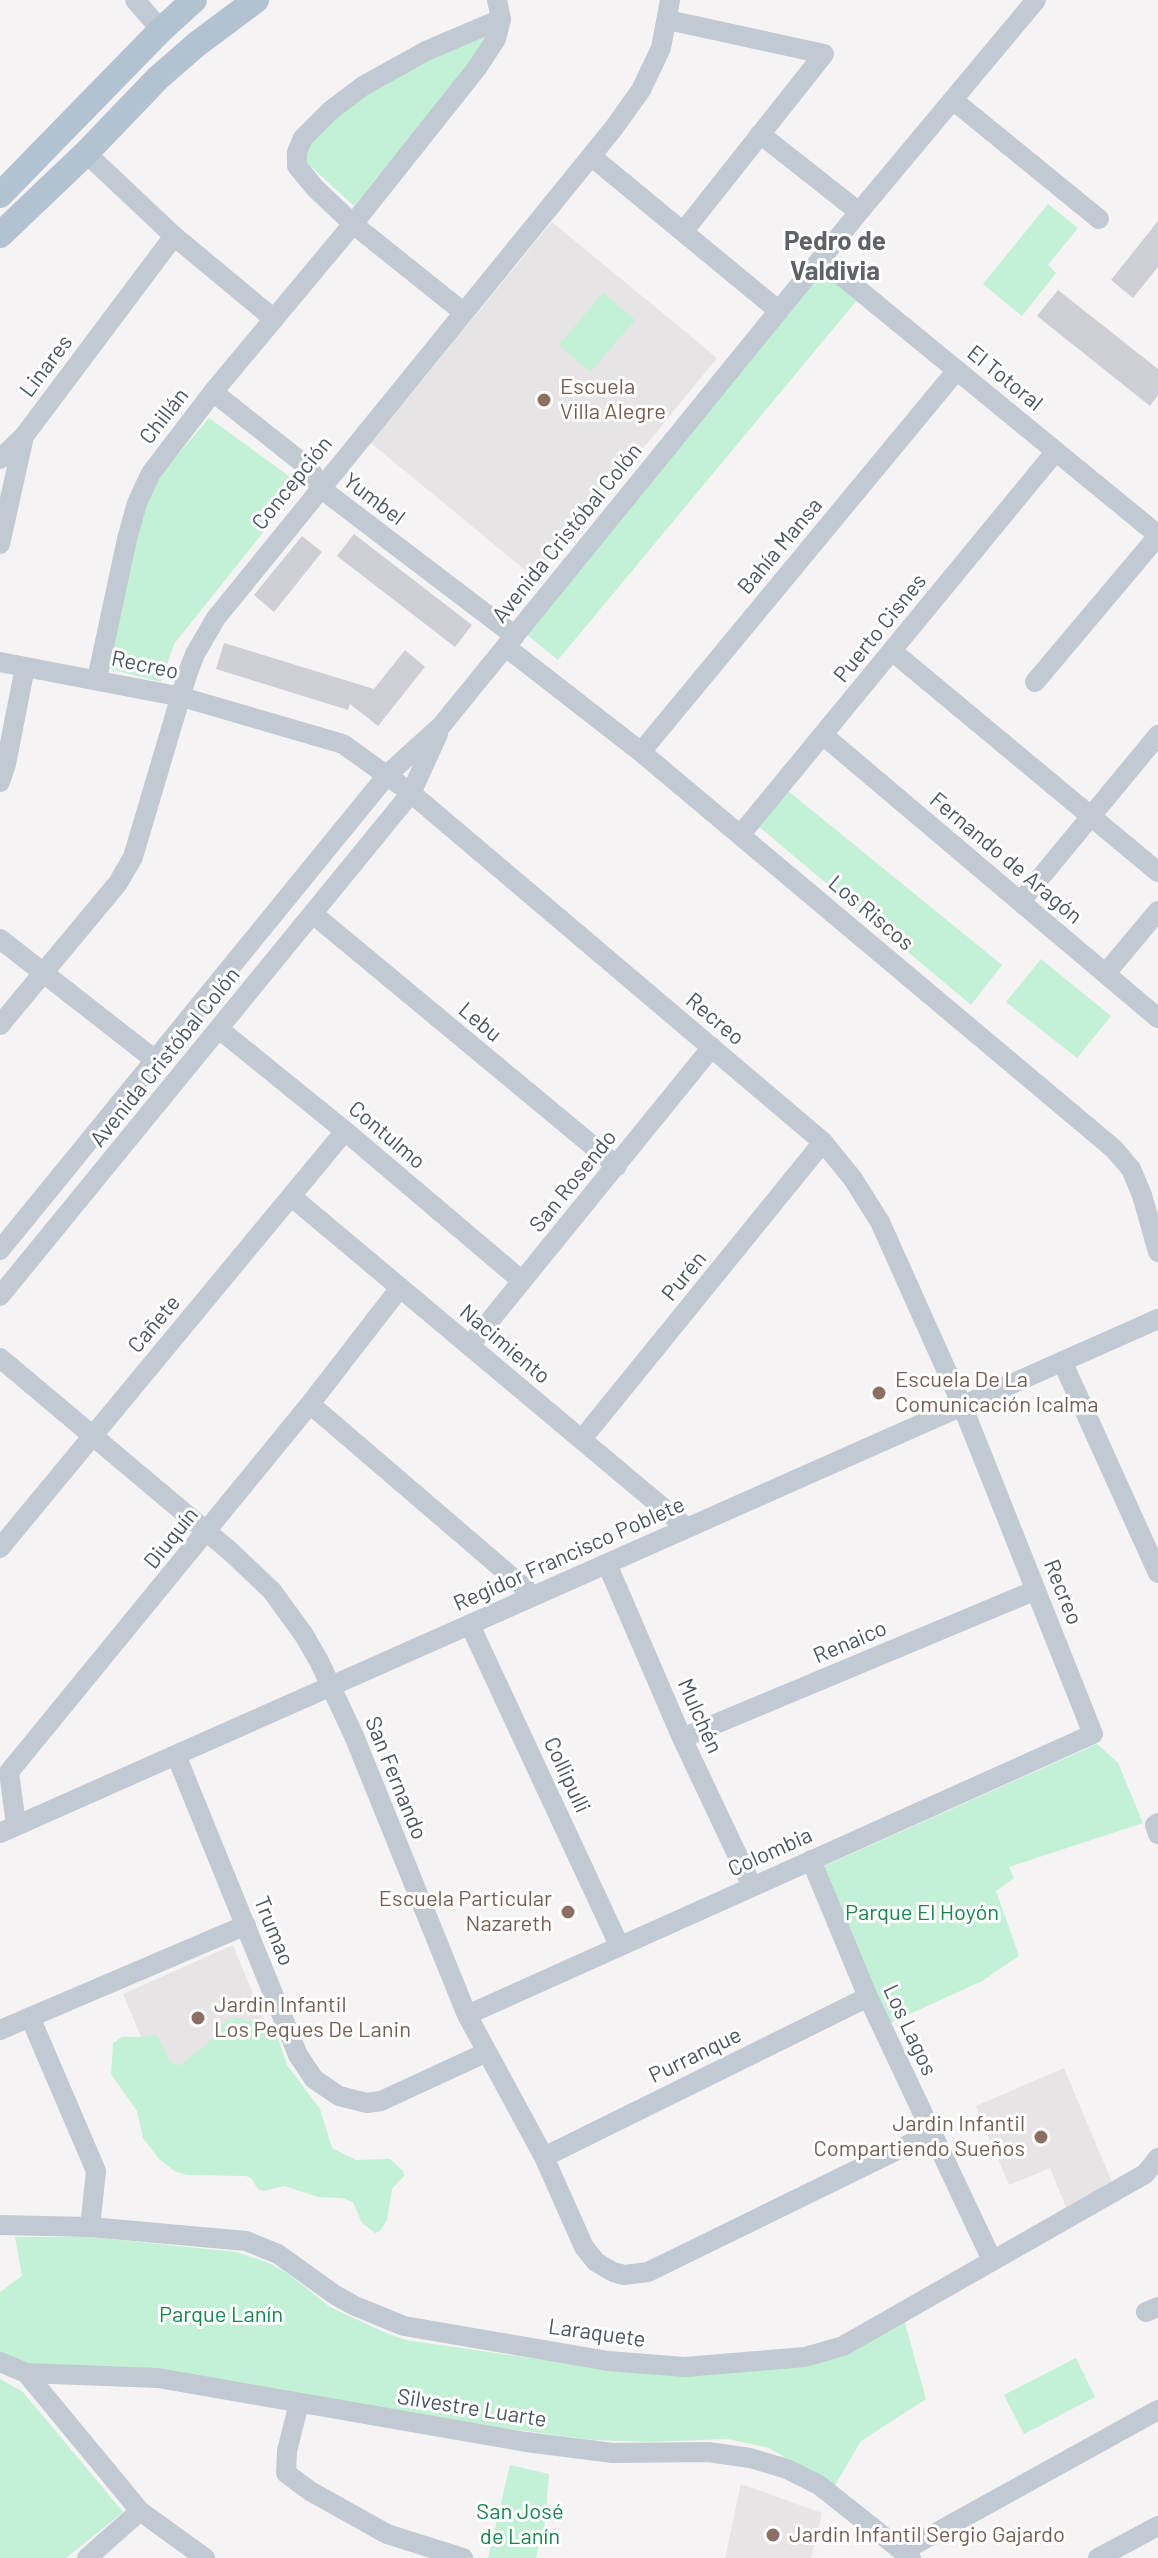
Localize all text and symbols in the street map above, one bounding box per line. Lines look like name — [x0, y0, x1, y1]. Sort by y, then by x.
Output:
district label: Pedro de Valdivia — [784, 225, 886, 286]
street label: Linares — [14, 330, 78, 402]
street label: El Totoral — [962, 340, 1048, 416]
place label: Escuela Villa Alegre — [560, 374, 666, 426]
street label: Chillán — [134, 383, 194, 449]
marker: Escuela Villa Alegre — [535, 391, 553, 409]
street label: Concepción — [246, 431, 338, 535]
street label: Avenida Cristóbal Colón — [486, 438, 648, 628]
street label: Yumbel — [338, 467, 410, 531]
street label: Bahía Mansa — [732, 492, 828, 600]
street label: Puerto Cisnes — [828, 568, 932, 688]
street label: Recreo — [109, 645, 181, 685]
street label: Fernando de Aragón — [924, 787, 1088, 929]
street label: Los Riscos — [823, 870, 919, 956]
street label: Avenida Cristóbal Colón — [84, 962, 246, 1152]
street label: Recreo — [680, 987, 750, 1051]
street label: Lebu — [453, 996, 507, 1048]
street label: Contulmo — [343, 1095, 431, 1175]
street label: San Rosendo — [524, 1125, 622, 1237]
street label: Purén — [656, 1246, 712, 1306]
street label: Cañete — [122, 1290, 186, 1358]
street label: Nacimiento — [454, 1298, 556, 1390]
place label: Escuela De La Comunicación Icalma — [895, 1367, 1098, 1418]
marker: Escuela De La Comunicación Icalma — [870, 1384, 888, 1402]
street label: Regidor Francisco Poblete — [449, 1491, 689, 1617]
street label: Diuquín — [138, 1502, 204, 1574]
street label: Recreo — [1038, 1555, 1088, 1629]
street label: Renaico — [809, 1615, 891, 1669]
street label: Mulchén — [672, 1674, 728, 1758]
street label: San Fernando — [359, 1713, 433, 1843]
street label: Collipulli — [538, 1733, 596, 1817]
street label: Colombia — [724, 1822, 816, 1882]
place label: Escuela Particular Nazareth — [379, 1886, 552, 1938]
street label: Trumao — [248, 1892, 300, 1970]
park label: Parque El Hoyón — [845, 1900, 999, 1926]
marker: Escuela Particular Nazareth — [559, 1903, 577, 1921]
street label: Los Lagos — [877, 1980, 943, 2080]
place label: Jardin Infantil Los Peques De Lanin — [214, 1992, 411, 2044]
marker: Jardin Infantil Los Peques De Lanin — [189, 2009, 207, 2027]
street label: Purranque — [644, 2021, 746, 2089]
place label: Jardin Infantil Compartiendo Sueños — [814, 2111, 1025, 2162]
marker: Jardin Infantil Compartiendo Sueños — [1032, 2128, 1050, 2146]
park label: Parque Lanín — [159, 2302, 283, 2328]
street label: Laraquete — [547, 2313, 647, 2353]
street label: Silvestre Luarte — [395, 2383, 549, 2433]
park label: San José de Lanín — [476, 2499, 564, 2550]
place label: Jardin Infantil Sergio Gajardo — [789, 2522, 1065, 2548]
marker: Jardin Infantil Sergio Gajardo — [764, 2526, 782, 2544]

